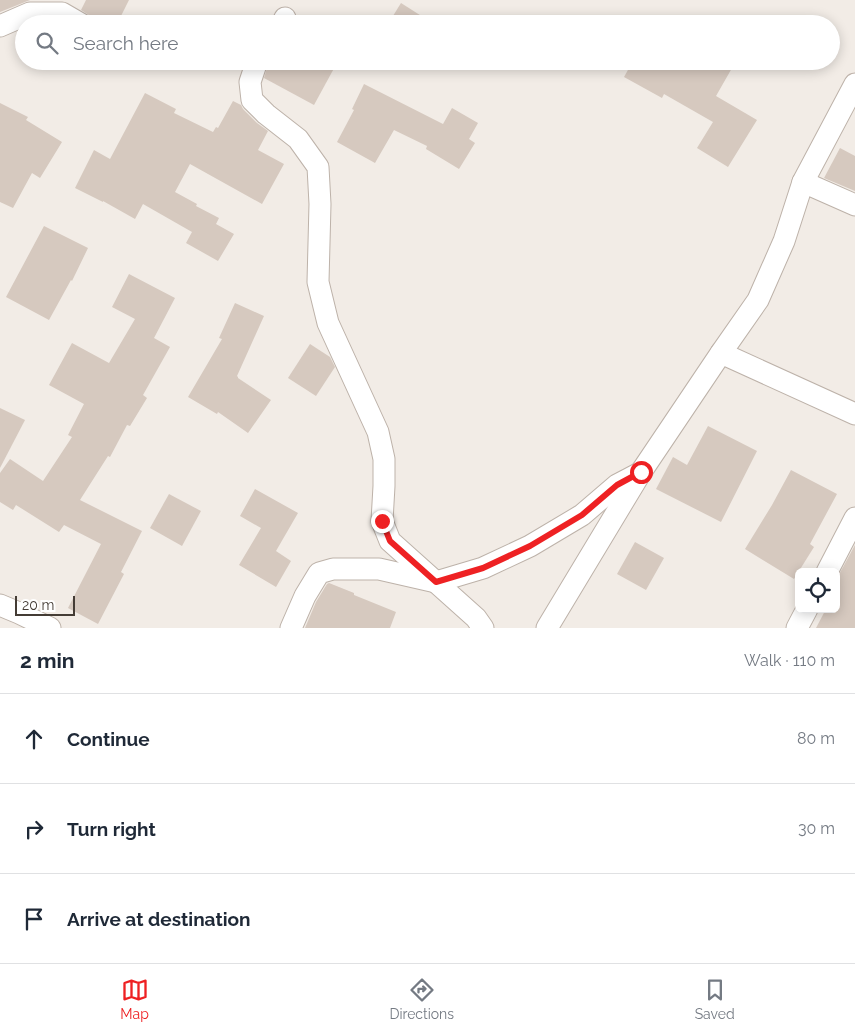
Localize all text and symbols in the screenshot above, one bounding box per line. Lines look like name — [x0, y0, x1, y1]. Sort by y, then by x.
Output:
search box — [15, 15, 840, 70]
icon: search — [33, 29, 61, 57]
text: Search here — [73, 32, 179, 54]
route start — [630, 461, 653, 484]
route end — [371, 510, 394, 533]
map controls — [795, 568, 840, 613]
button: locate — [795, 568, 840, 613]
scale bar — [15, 593, 75, 616]
text: 20 m — [22, 597, 54, 613]
text: 2 min — [20, 648, 74, 673]
text: Walk · 110 m — [744, 651, 835, 670]
icon: ahead — [20, 725, 48, 753]
text: Continue — [67, 728, 150, 750]
text: 80 m — [797, 729, 835, 748]
icon: right — [20, 815, 48, 843]
text: Turn right — [67, 818, 156, 840]
text: 30 m — [798, 819, 835, 838]
icon: arrive — [20, 905, 48, 933]
text: Arrive at destination — [67, 908, 251, 930]
tab: Map — [120, 976, 149, 1022]
tab: Directions — [389, 976, 454, 1022]
tab: Saved — [695, 976, 735, 1022]

